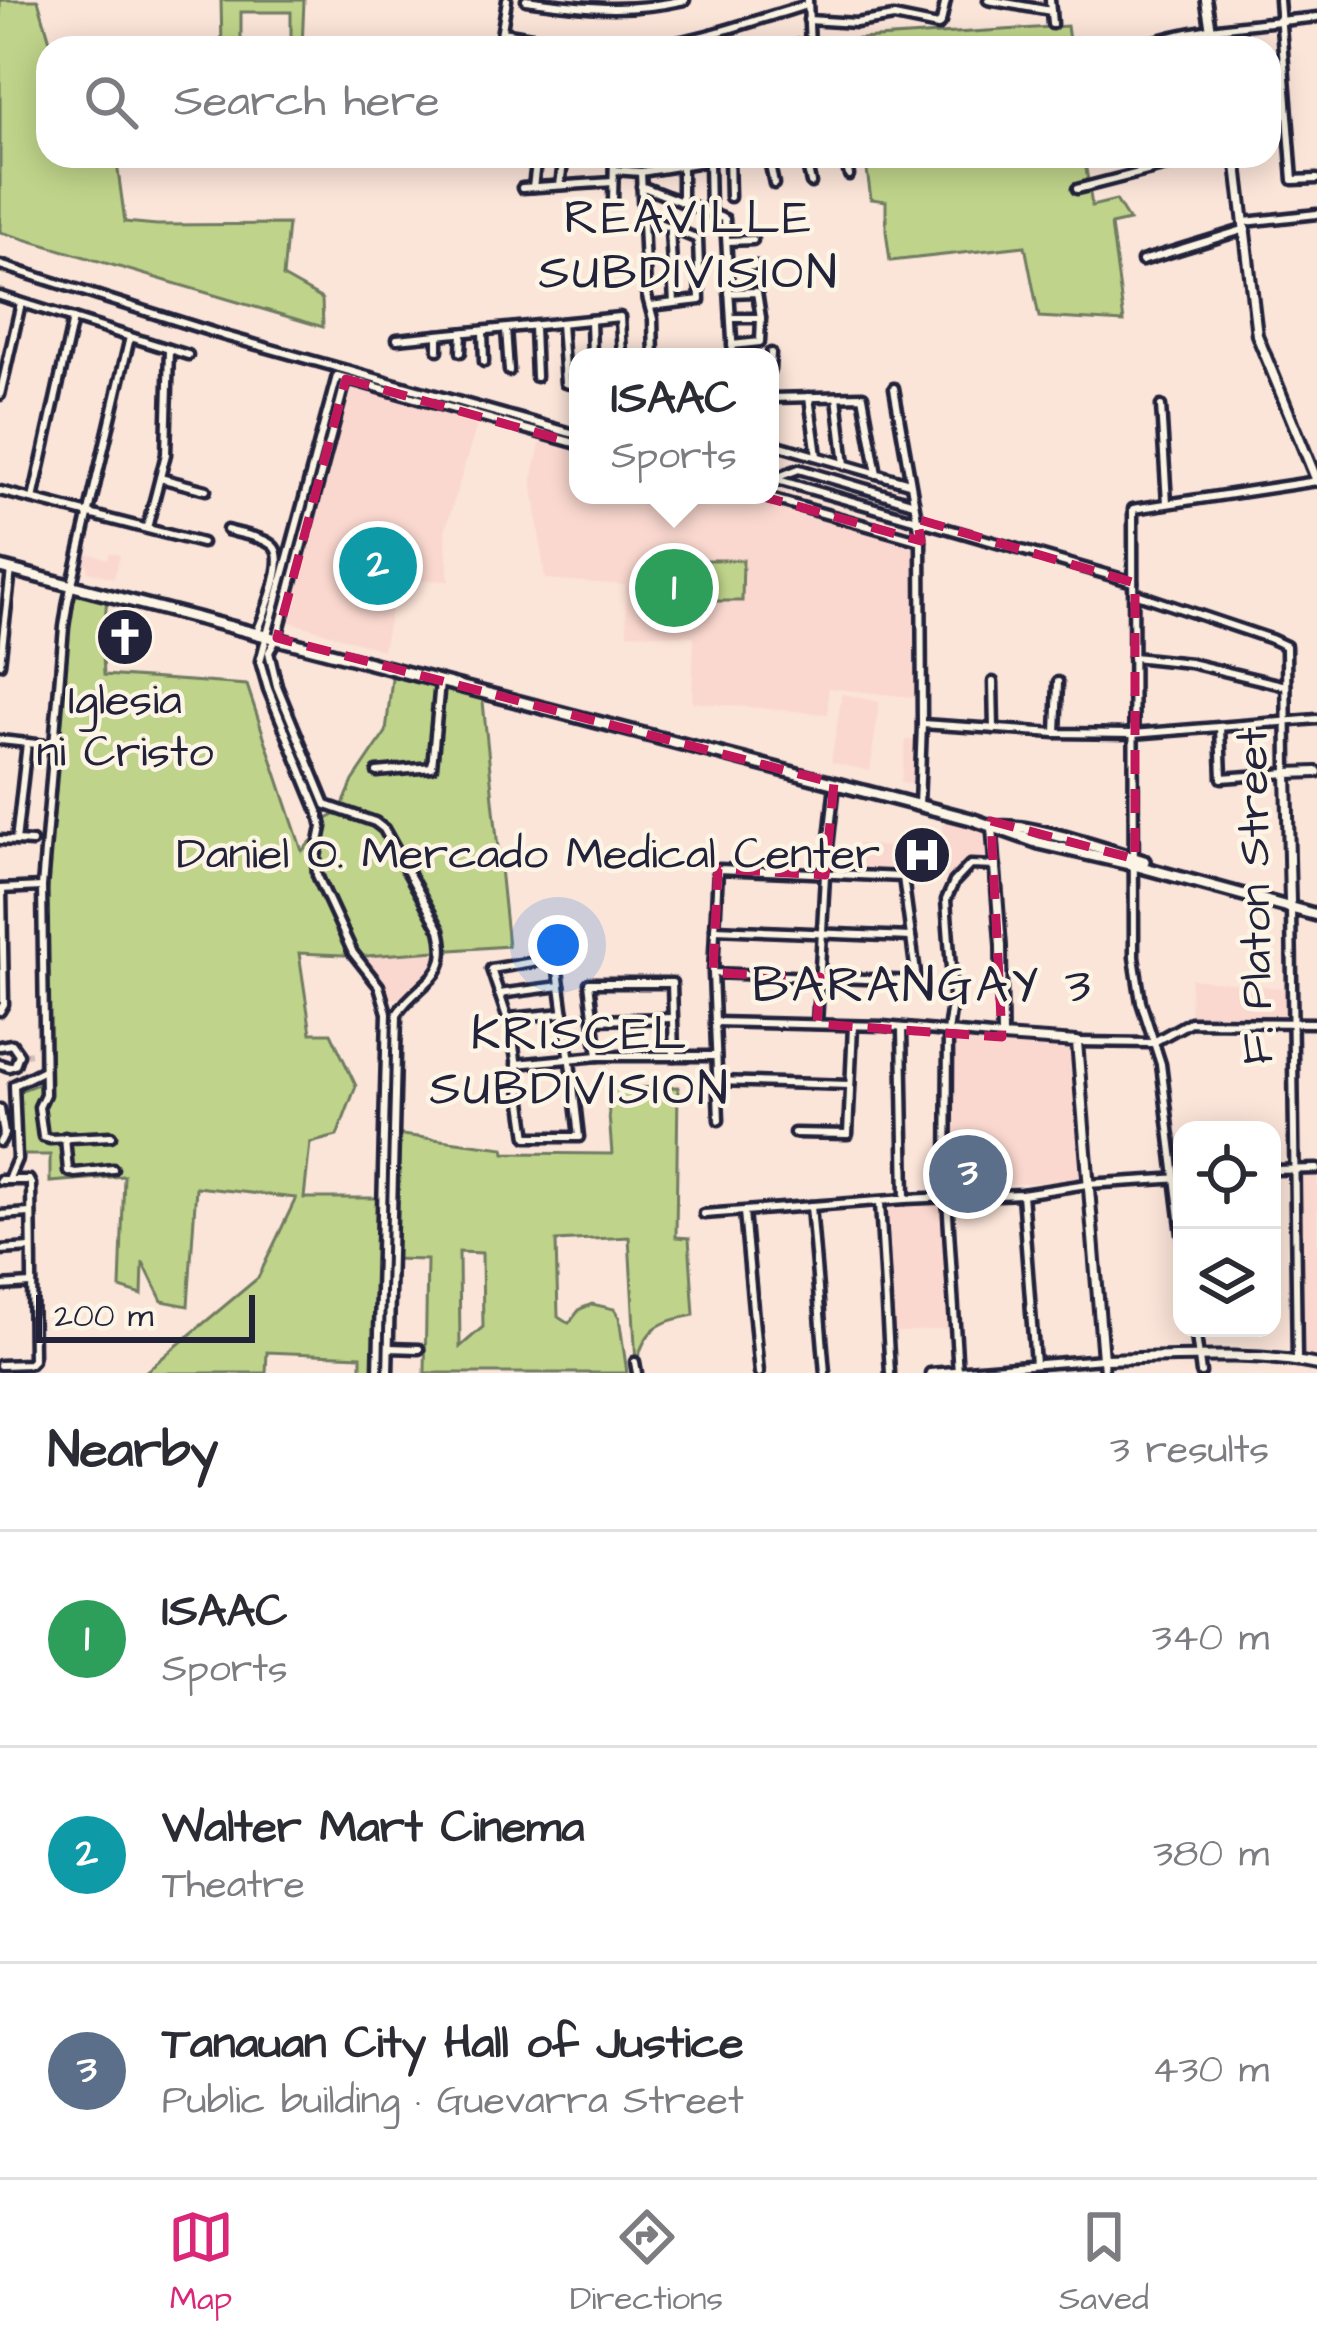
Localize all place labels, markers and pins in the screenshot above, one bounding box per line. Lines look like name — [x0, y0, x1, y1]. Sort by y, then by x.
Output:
pin: 2 — [339, 521, 417, 611]
pin: 1 — [635, 543, 713, 633]
church icon: Iglesia ni Cristo — [94, 606, 156, 668]
place label: Iglesia ni Cristo — [37, 670, 213, 784]
place label: Daniel O. Mercado Medical Center — [177, 824, 880, 886]
hospital icon: Daniel O. Mercado Medical Center — [891, 824, 953, 886]
pin: 3 — [929, 1129, 1007, 1219]

